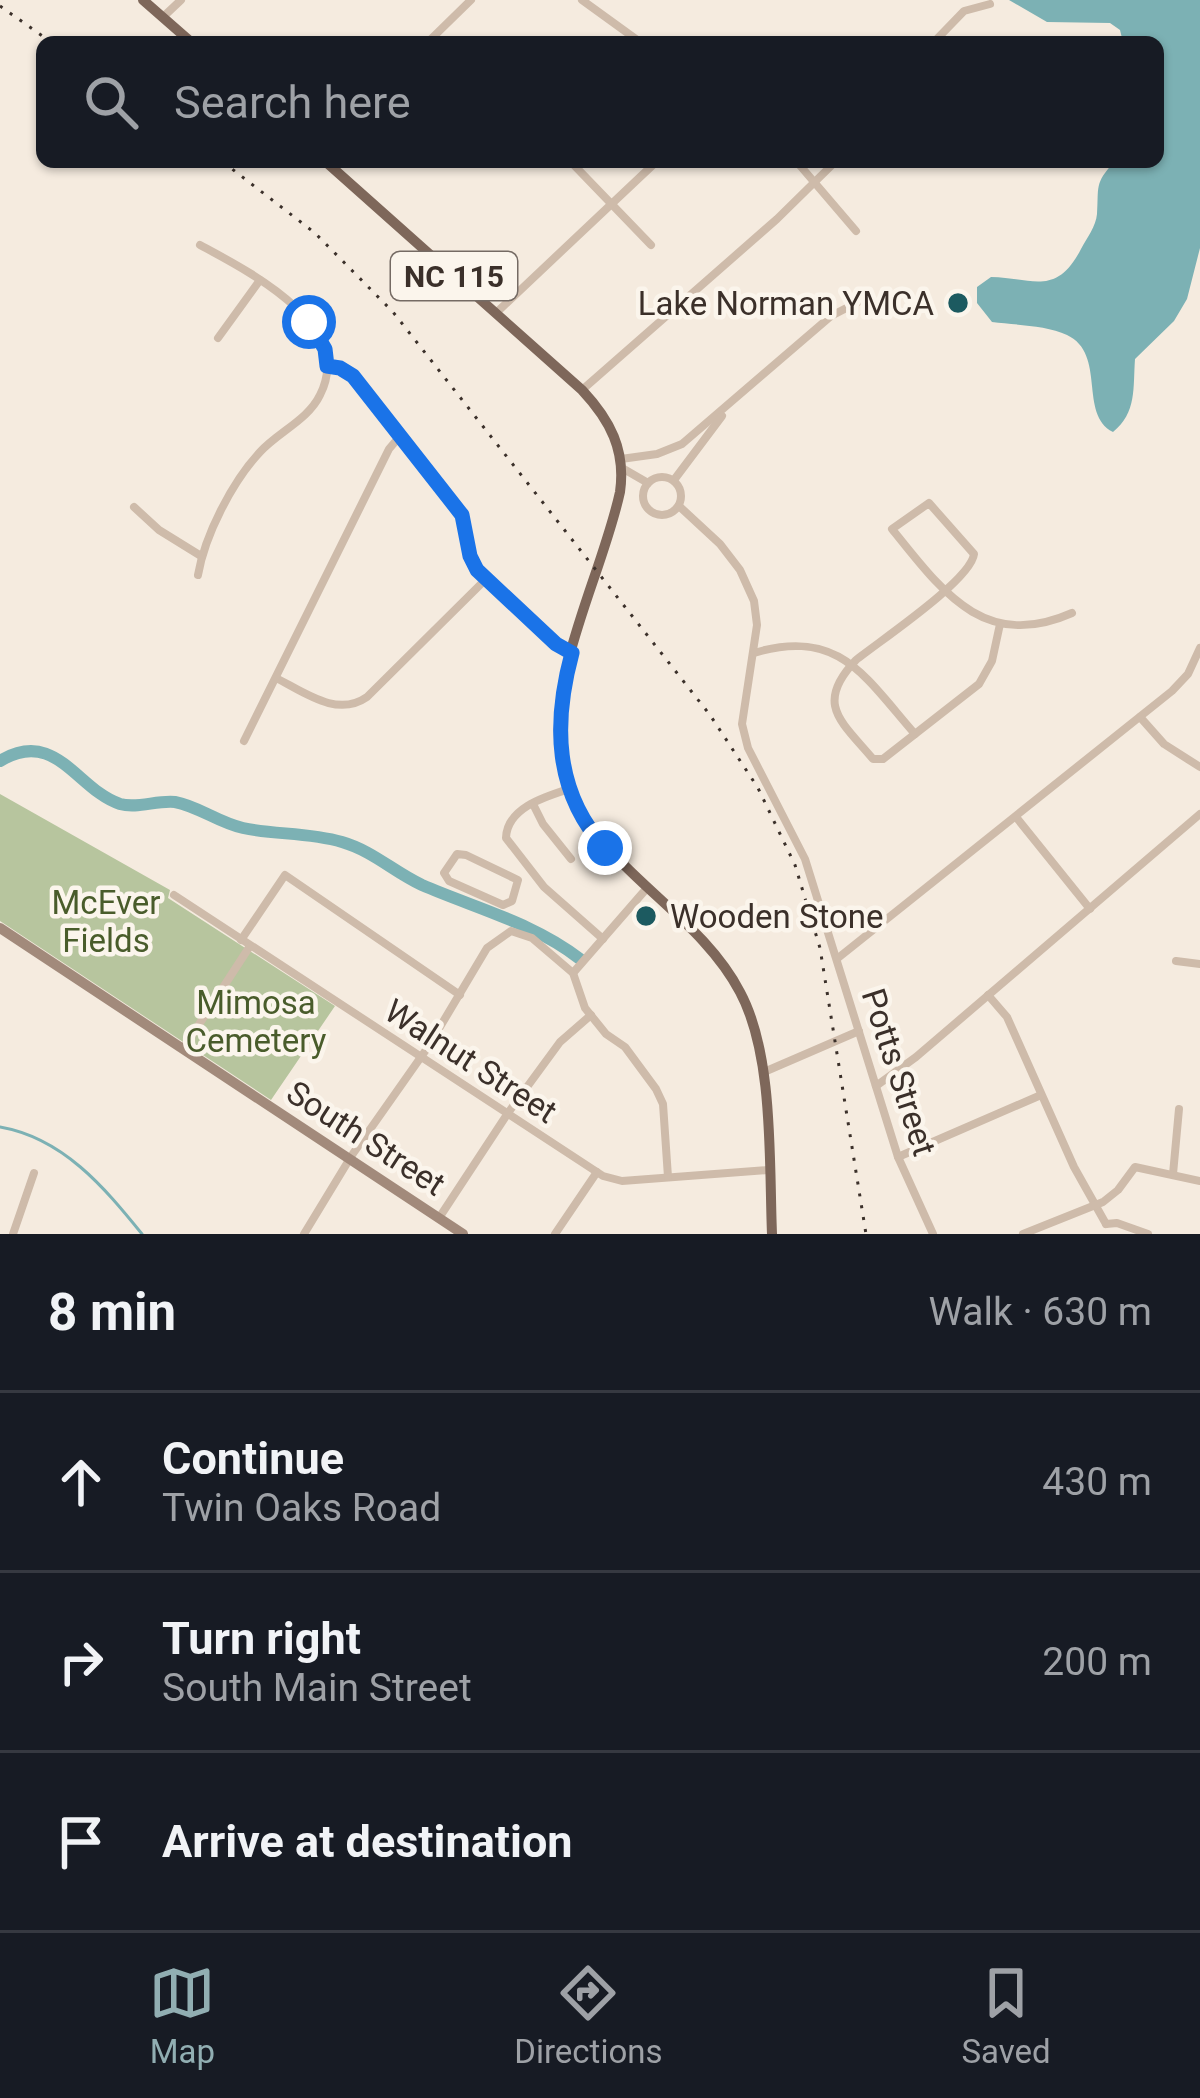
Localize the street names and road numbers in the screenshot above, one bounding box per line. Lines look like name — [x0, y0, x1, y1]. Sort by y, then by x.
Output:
road number: NC 115 — [391, 252, 517, 300]
street label: Potts Street — [854, 984, 944, 1160]
street label: Walnut Street — [378, 991, 564, 1131]
street label: South Street — [280, 1072, 452, 1204]

